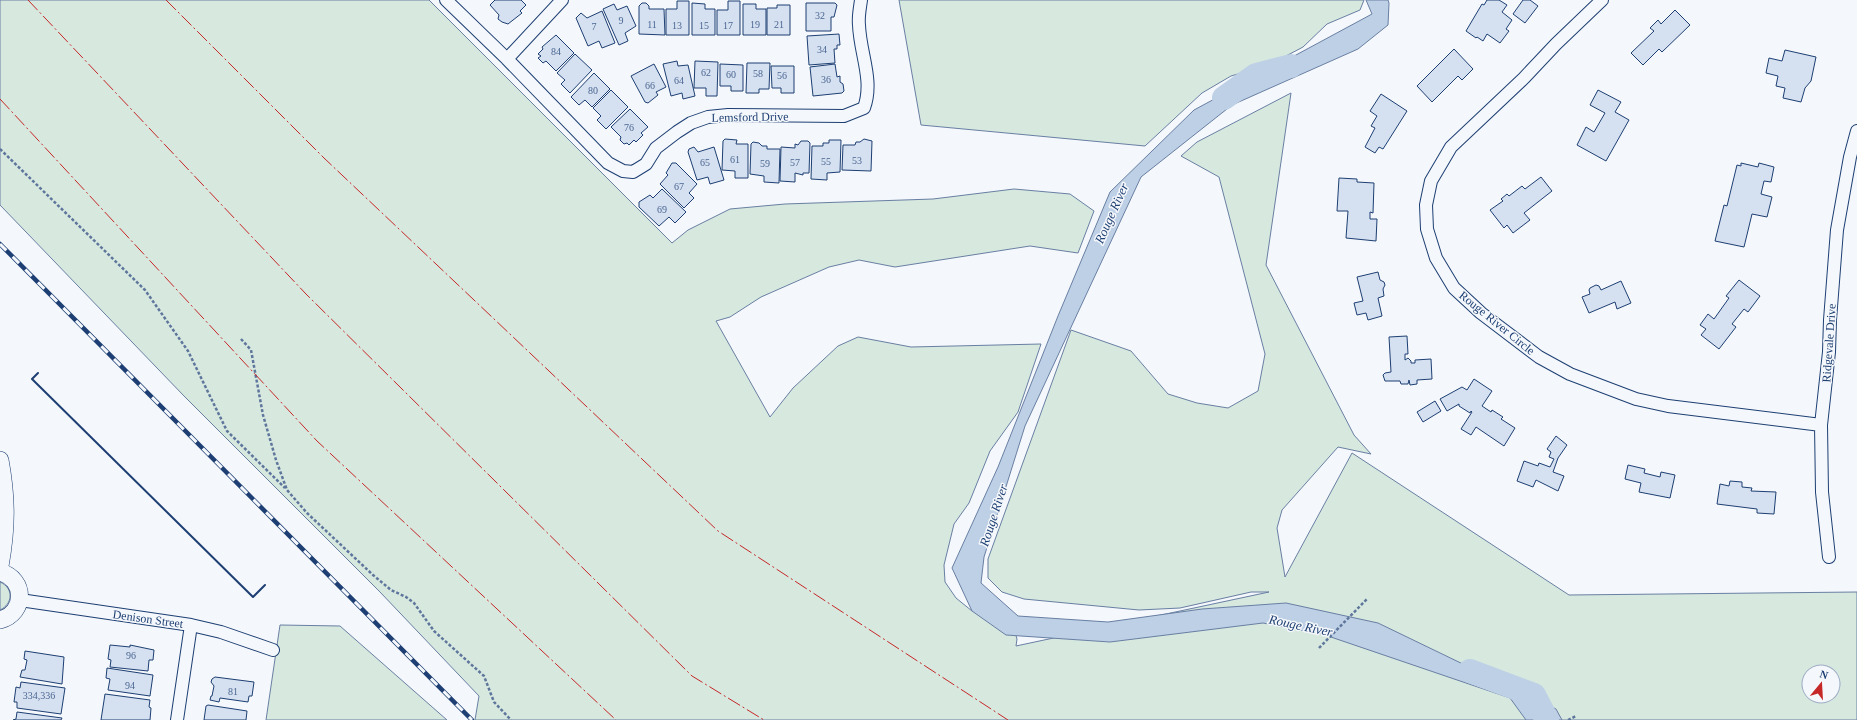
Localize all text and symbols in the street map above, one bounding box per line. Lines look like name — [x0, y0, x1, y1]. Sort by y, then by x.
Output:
house number: 32 — [815, 10, 825, 21]
house number: 9 — [619, 15, 624, 26]
house number: 11 — [647, 19, 657, 30]
house number: 19 — [750, 19, 760, 30]
house number: 21 — [774, 19, 784, 30]
house number: 13 — [672, 20, 682, 31]
house number: 15 — [699, 20, 709, 31]
house number: 17 — [723, 20, 733, 31]
house number: 7 — [592, 21, 597, 32]
house number: 34 — [817, 44, 827, 55]
house number: 84 — [551, 46, 561, 57]
house number: 62 — [701, 67, 711, 78]
house number: 58 — [753, 68, 763, 79]
house number: 60 — [726, 69, 736, 80]
house number: 56 — [777, 70, 787, 81]
house number: 36 — [821, 74, 831, 85]
house number: 64 — [674, 75, 684, 86]
house number: 66 — [645, 80, 655, 91]
house number: 80 — [588, 85, 598, 96]
street label: Lemsford Drive — [711, 109, 789, 125]
house number: 76 — [624, 122, 634, 133]
house number: 61 — [730, 154, 740, 165]
house number: 53 — [852, 155, 862, 166]
house number: 55 — [821, 156, 831, 167]
house number: 65 — [700, 157, 710, 168]
house number: 57 — [790, 157, 800, 168]
house number: 59 — [760, 158, 770, 169]
water label: Rouge River — [1091, 180, 1132, 247]
house number: 67 — [674, 181, 684, 192]
house number: 69 — [657, 204, 667, 215]
street label: Rouge River Circle — [1456, 288, 1538, 358]
street label: Ridgevale Drive — [1819, 303, 1839, 383]
water label: Rouge River — [976, 481, 1011, 549]
street label: Denison Street — [112, 607, 185, 631]
water label: Rouge River — [1267, 611, 1335, 640]
house number: 96 — [126, 650, 136, 661]
north arrow — [1801, 664, 1841, 704]
text: N — [1818, 668, 1830, 681]
house number: 94 — [125, 680, 135, 691]
house number: 81 — [228, 686, 238, 697]
house number: 334,336 — [23, 690, 55, 701]

